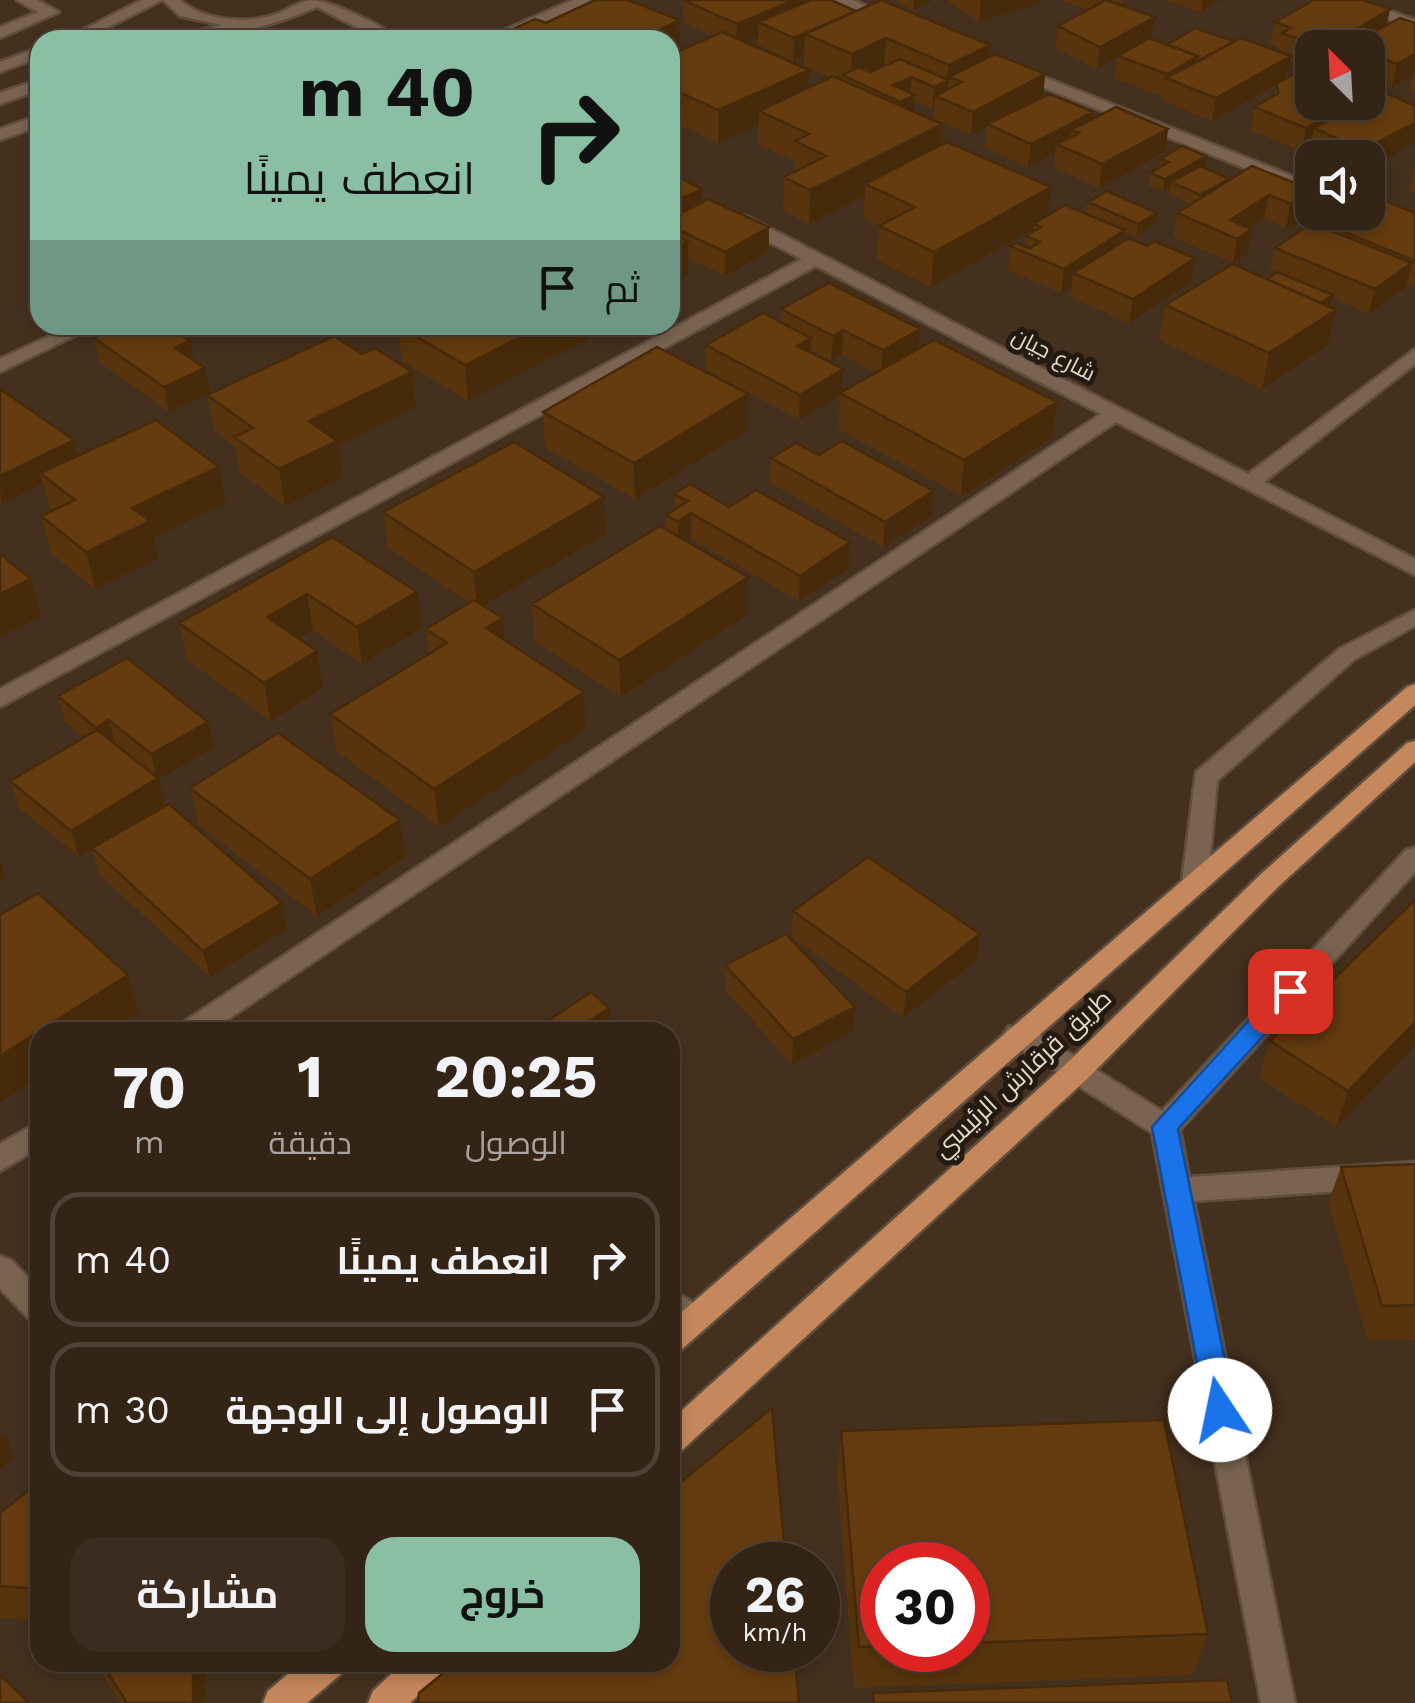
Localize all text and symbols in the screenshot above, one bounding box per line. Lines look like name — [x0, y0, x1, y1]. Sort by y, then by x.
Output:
north arrow — [1295, 30, 1385, 120]
map controls — [1295, 30, 1385, 230]
text: 40 m — [299, 51, 475, 133]
icon: right — [510, 70, 640, 200]
button: sound — [1295, 140, 1385, 230]
text: انعطف يمينًا — [244, 152, 475, 205]
icon: arrive — [530, 260, 585, 315]
text: ثم — [605, 267, 640, 311]
street label: شارع جيان — [1007, 323, 1100, 388]
pin — [1248, 949, 1333, 1034]
icon: arrive — [1263, 964, 1318, 1019]
street label: طريق قرقارش الرئيسي — [927, 983, 1120, 1166]
text: 1 — [297, 1041, 323, 1112]
text: 20:25 — [434, 1041, 598, 1112]
text: 70 — [112, 1052, 186, 1123]
text: m — [134, 1123, 165, 1161]
text: دقيقة — [269, 1124, 352, 1162]
text: الوصول — [465, 1124, 567, 1162]
icon: right — [580, 1232, 635, 1287]
text: 40 m — [75, 1238, 171, 1282]
text: انعطف يمينًا — [337, 1239, 550, 1283]
position arrow — [1168, 1358, 1272, 1462]
icon: arrive — [580, 1382, 635, 1437]
text: 30 m — [75, 1388, 170, 1432]
text: الوصول إلى الوجهة — [226, 1389, 550, 1433]
button: مشاركة — [70, 1537, 345, 1652]
button: خروج — [365, 1537, 640, 1652]
speed limit sign: 30 — [860, 1542, 990, 1672]
text: 26 — [745, 1565, 805, 1624]
text: km/h — [743, 1618, 807, 1647]

